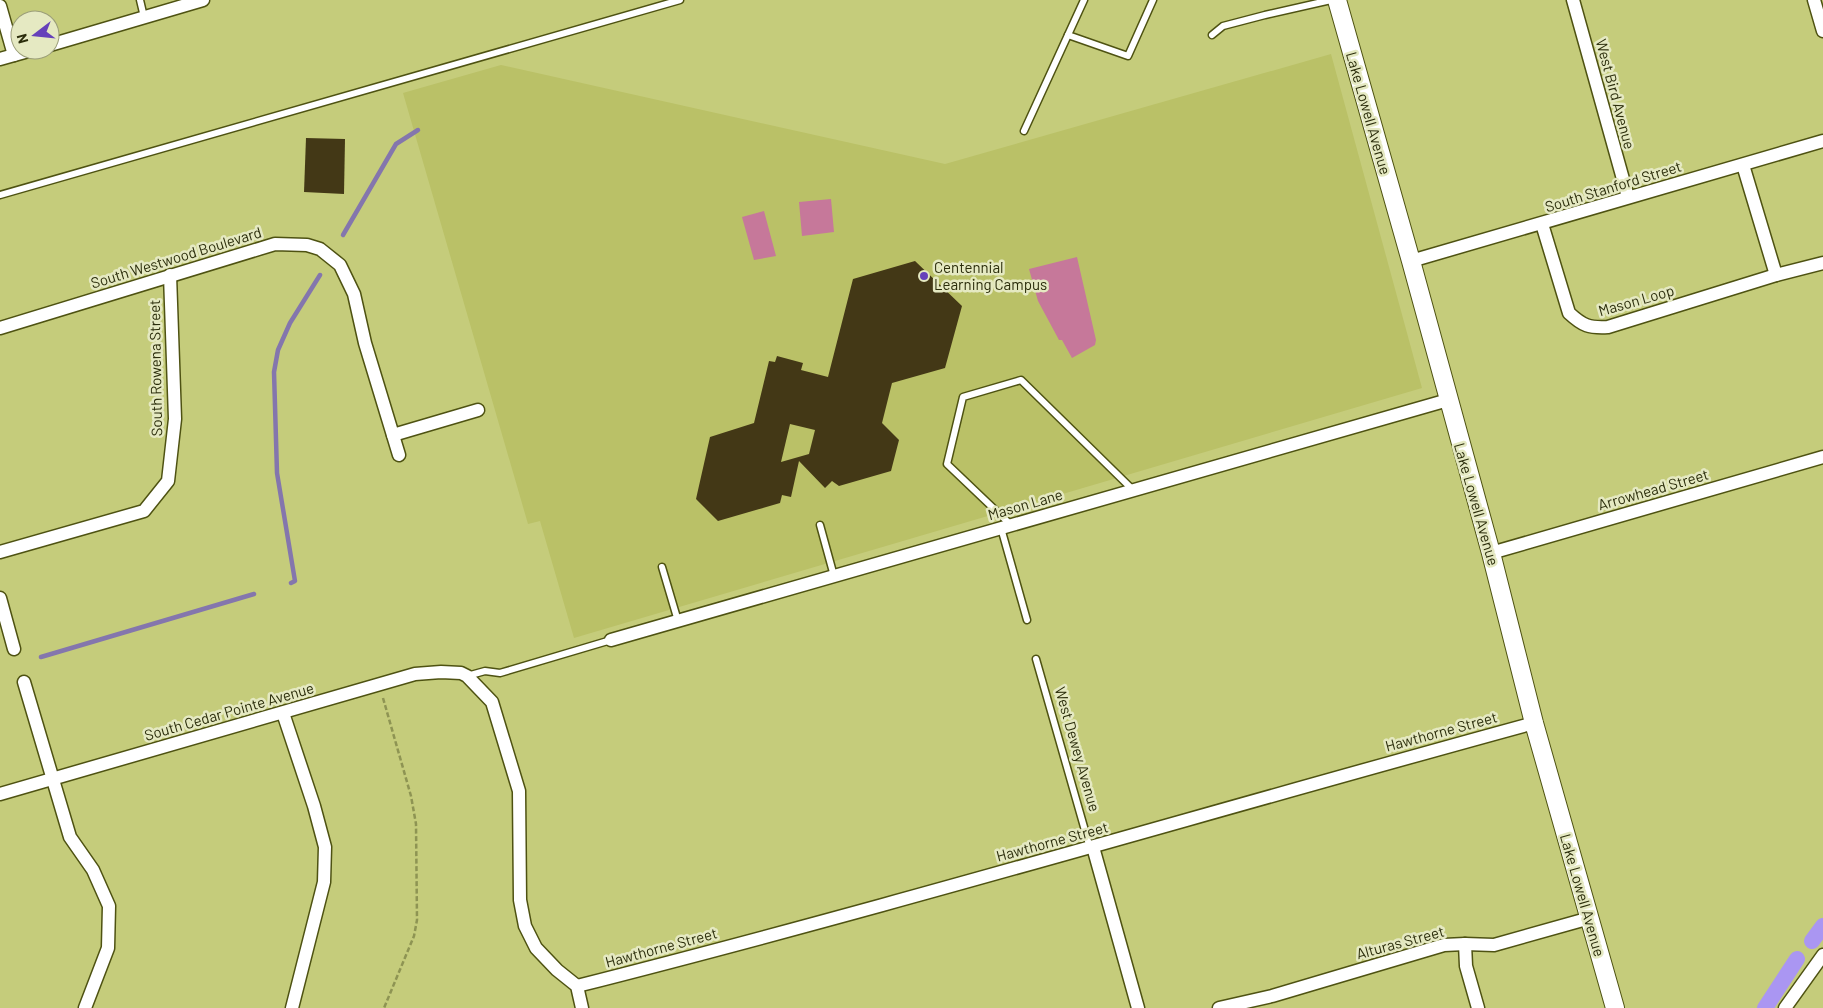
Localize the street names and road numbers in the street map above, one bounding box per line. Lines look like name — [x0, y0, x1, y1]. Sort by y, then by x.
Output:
street label: West Bird Avenue — [1593, 37, 1639, 151]
street label: Lake Lowell Avenue — [1343, 50, 1395, 176]
street label: South Stanford Street — [1543, 157, 1683, 215]
street label: South Westwood Boulevard — [88, 222, 264, 292]
street label: Mason Loop — [1596, 281, 1676, 319]
street label: South Rowena Street — [145, 299, 165, 437]
street label: Lake Lowell Avenue — [1451, 441, 1503, 567]
street label: Arrowhead Street — [1596, 465, 1710, 513]
street label: Mason Lane — [985, 485, 1065, 523]
street label: South Cedar Pointe Avenue — [142, 678, 316, 744]
street label: West Dewey Avenue — [1052, 685, 1104, 813]
street label: Hawthorne Street — [1383, 707, 1499, 755]
street label: Hawthorne Street — [994, 817, 1110, 865]
street label: Lake Lowell Avenue — [1557, 832, 1609, 958]
street label: Alturas Street — [1354, 922, 1446, 962]
street label: Hawthorne Street — [603, 923, 719, 971]

